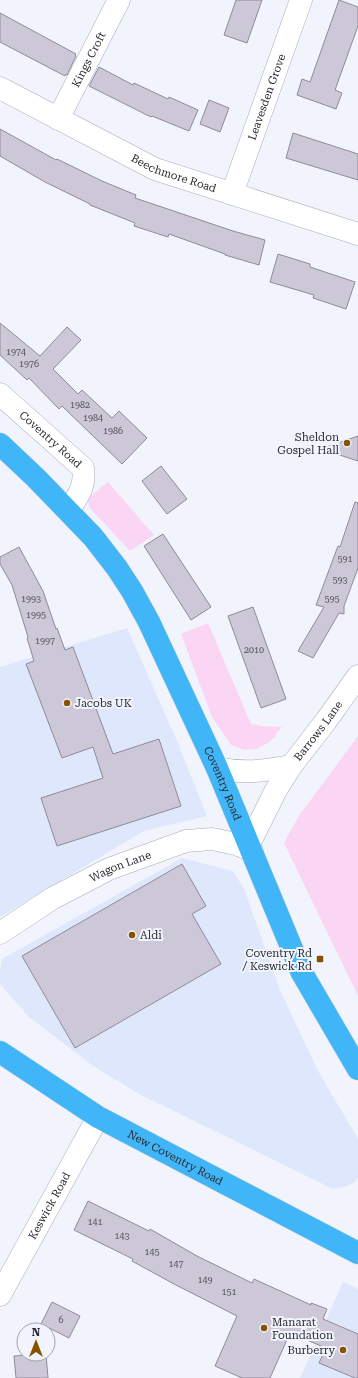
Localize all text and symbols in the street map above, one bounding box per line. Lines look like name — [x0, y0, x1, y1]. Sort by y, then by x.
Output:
street label: Kings Croft — [69, 29, 108, 89]
street label: Leavesden Grove — [245, 52, 288, 142]
street label: Beechmore Road — [129, 151, 218, 195]
house number: 1974 — [6, 347, 26, 357]
house number: 1976 — [19, 359, 39, 369]
house number: 1982 — [70, 400, 90, 410]
street label: Coventry Road — [17, 408, 85, 470]
house number: 1984 — [83, 413, 103, 423]
house number: 1986 — [103, 426, 123, 436]
place label: Sheldon Gospel Hall — [277, 431, 340, 457]
marker: Sheldon Gospel Hall — [342, 438, 352, 448]
house number: 591 — [337, 554, 353, 564]
house number: 593 — [332, 575, 348, 585]
house number: 1993 — [21, 594, 41, 604]
house number: 595 — [324, 594, 340, 604]
house number: 1995 — [26, 610, 46, 620]
house number: 1997 — [35, 636, 55, 646]
house number: 2010 — [244, 645, 264, 655]
place label: Jacobs UK — [75, 697, 132, 710]
marker: Jacobs UK — [62, 698, 72, 708]
street label: Barrows Lane — [291, 698, 345, 763]
street label: Coventry Road — [201, 744, 244, 822]
street label: Wagon Lane — [87, 848, 153, 885]
place label: Aldi — [140, 929, 162, 942]
marker: Aldi — [127, 930, 137, 940]
place label: Coventry Rd / Keswick Rd — [242, 947, 312, 973]
marker: Coventry Rd / Keswick Rd — [315, 954, 325, 964]
street label: New Coventry Road — [126, 1127, 225, 1188]
street label: Keswick Road — [26, 1170, 73, 1241]
house number: 141 — [87, 1217, 103, 1227]
house number: 143 — [114, 1231, 130, 1241]
house number: 145 — [144, 1247, 160, 1257]
house number: 147 — [168, 1259, 184, 1269]
house number: 149 — [197, 1275, 213, 1285]
house number: 151 — [221, 1287, 237, 1297]
house number: 6 — [58, 1315, 64, 1325]
place label: Manarat Foundation — [272, 1316, 333, 1342]
north arrow — [16, 1322, 56, 1362]
marker: Manarat Foundation — [259, 1323, 269, 1333]
text: N — [32, 1326, 41, 1339]
place label: Burberry — [287, 1344, 335, 1357]
marker: Burberry — [338, 1345, 348, 1355]

